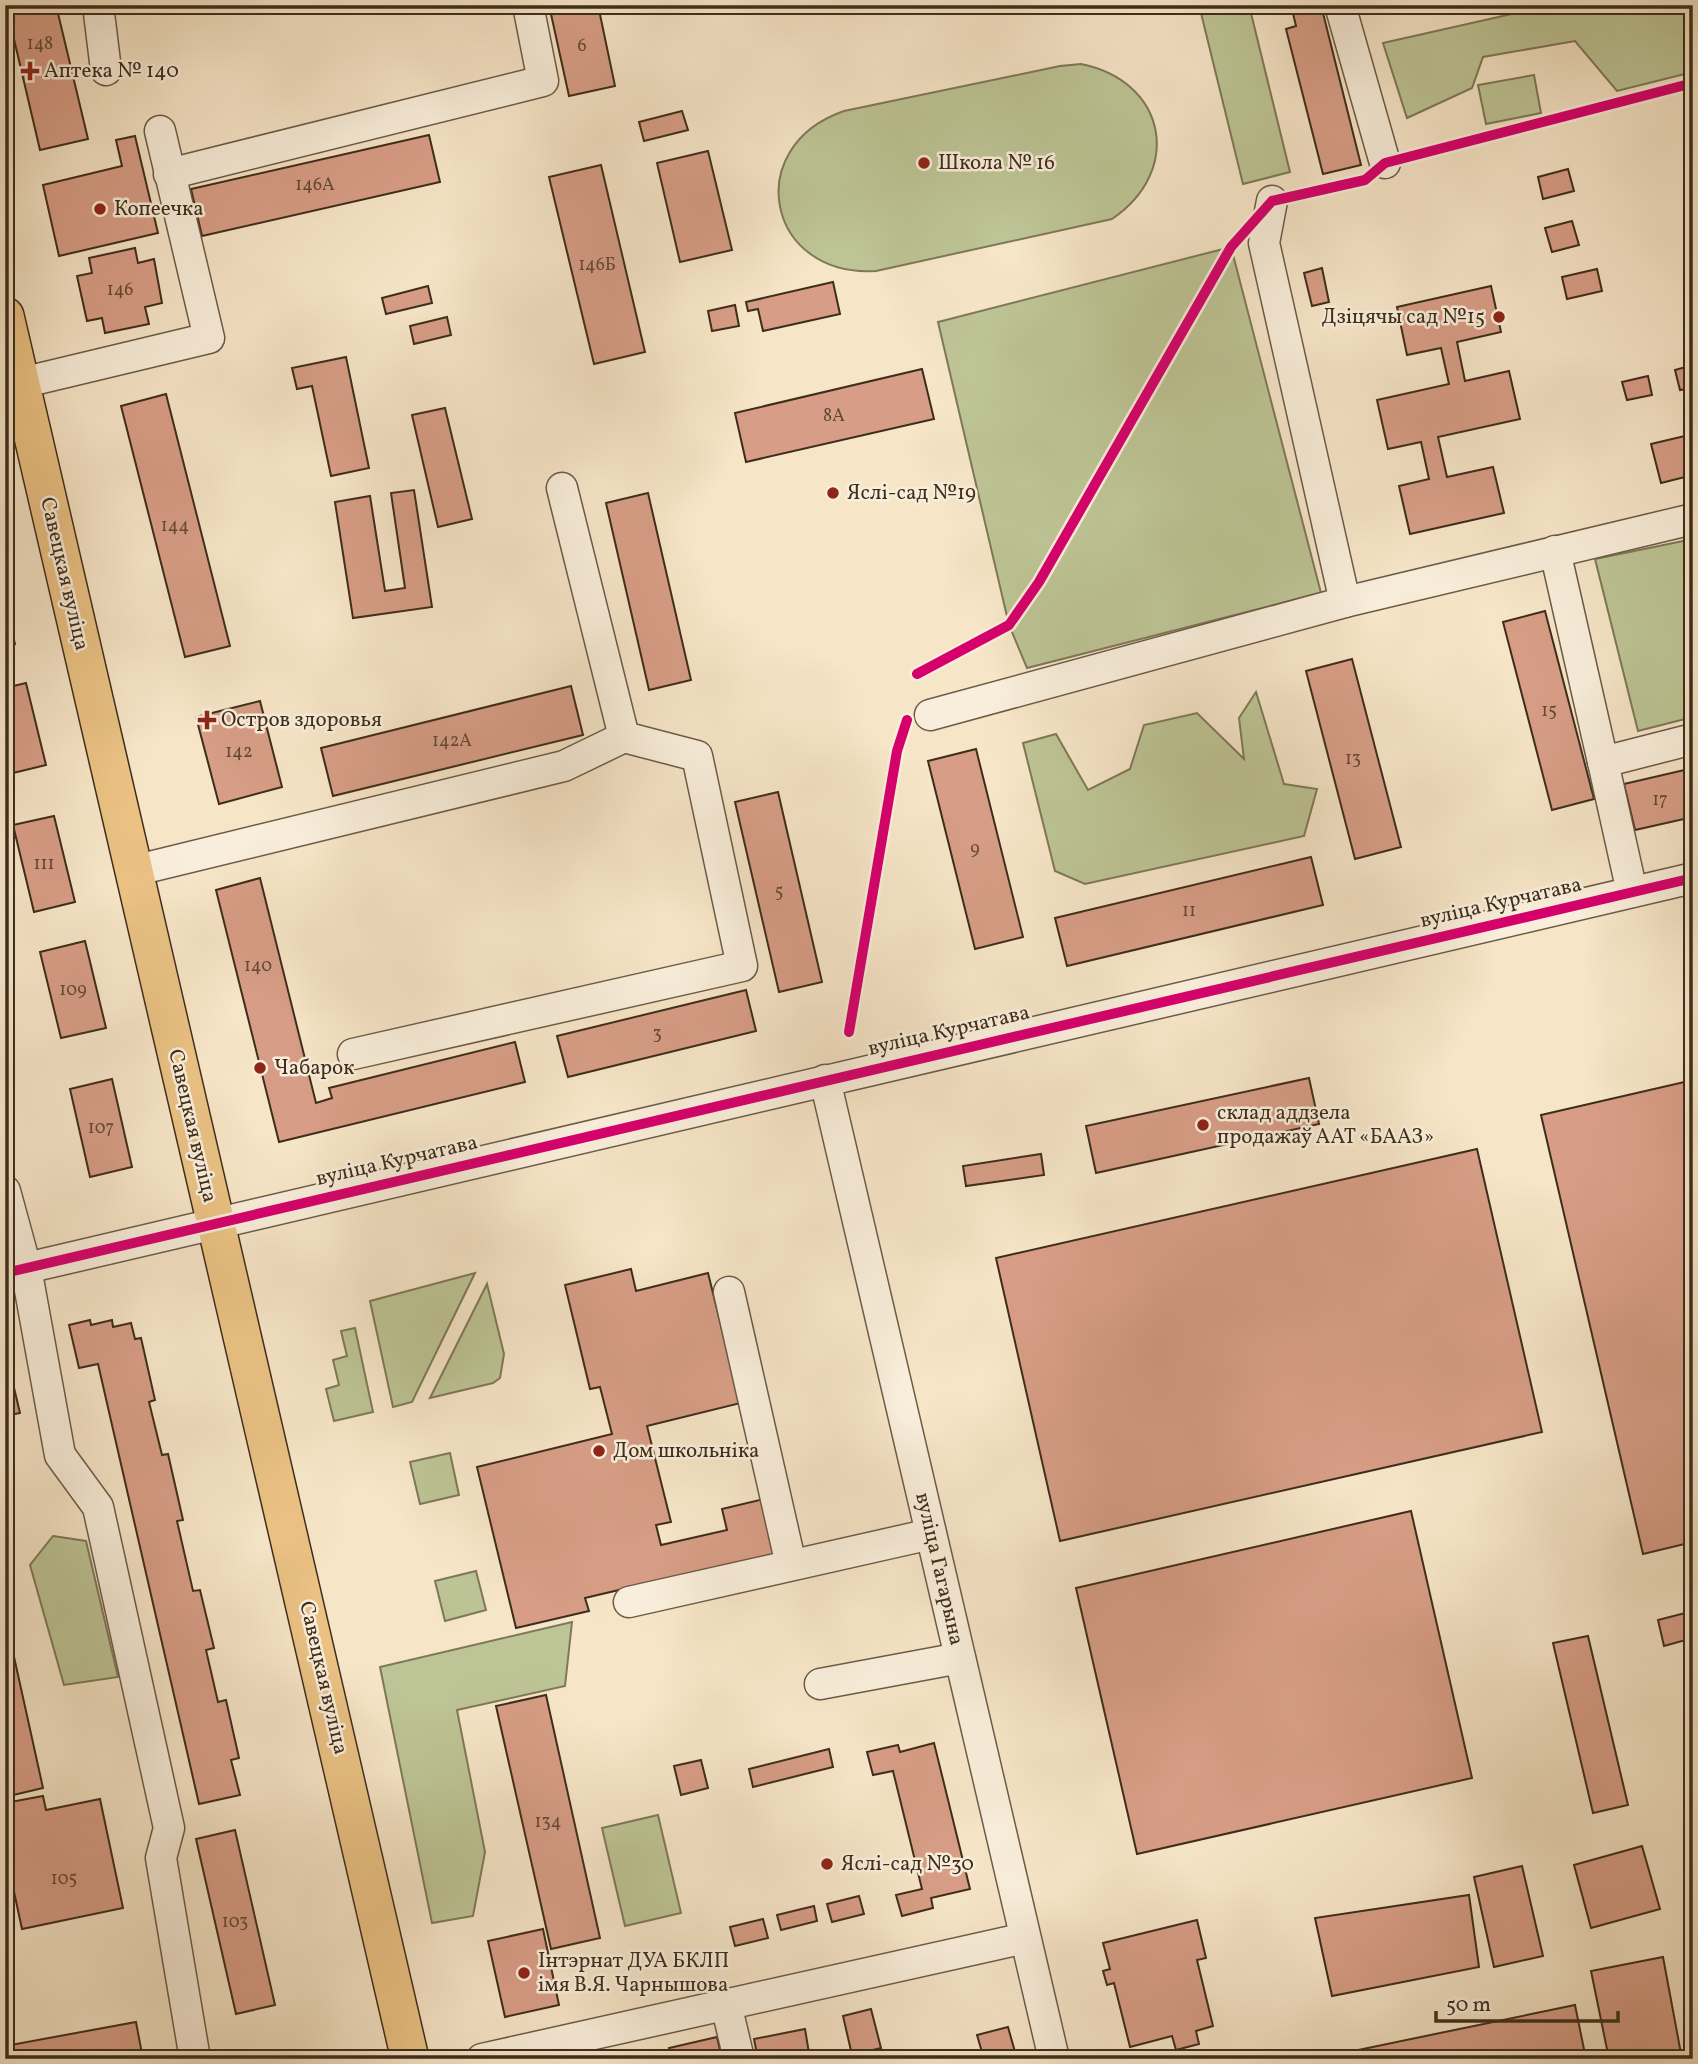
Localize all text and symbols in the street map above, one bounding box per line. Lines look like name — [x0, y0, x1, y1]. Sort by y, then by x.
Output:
house number: 148 — [27, 32, 53, 57]
house number: 6 — [577, 34, 587, 59]
place label: Аптека № 140 — [44, 57, 179, 86]
marker: Аптека № 140 — [22, 63, 38, 79]
place label: Школа № 16 — [938, 149, 1055, 178]
marker: Школа № 16 — [916, 155, 932, 171]
house number: 146А — [295, 173, 335, 198]
place label: Копеечка — [114, 195, 204, 224]
marker: Копеечка — [92, 201, 108, 217]
house number: 146Б — [578, 253, 616, 278]
house number: 146 — [107, 278, 133, 303]
place label: Дзіцячы сад №15 — [1321, 303, 1485, 332]
marker: Дзіцячы сад №15 — [1491, 309, 1507, 325]
house number: 8А — [823, 404, 845, 429]
place label: Яслі-сад №19 — [847, 479, 976, 508]
marker: Яслі-сад №19 — [825, 485, 841, 501]
street label: Савецкая вуліца — [32, 495, 96, 653]
house number: 144 — [161, 514, 189, 539]
house number: 15 — [1541, 699, 1557, 724]
place label: Остров здоровья — [221, 706, 382, 735]
marker: Остров здоровья — [199, 712, 215, 728]
house number: 142А — [432, 729, 472, 754]
house number: 142 — [225, 740, 253, 765]
house number: 13 — [1345, 747, 1361, 772]
house number: 17 — [1652, 788, 1668, 813]
house number: 9 — [970, 837, 980, 862]
house number: 111 — [34, 852, 54, 877]
street label: вуліца Курчатава — [1417, 870, 1585, 936]
house number: 5 — [775, 880, 783, 905]
house number: 11 — [1182, 899, 1196, 924]
house number: 140 — [244, 954, 272, 979]
house number: 109 — [59, 978, 87, 1003]
street label: вуліца Курчатава — [865, 998, 1033, 1064]
house number: 3 — [652, 1022, 662, 1047]
street label: Савецкая вуліца — [160, 1047, 224, 1205]
place label: Чабарок — [274, 1054, 354, 1083]
marker: Чабарок — [252, 1060, 268, 1076]
place label: склад аддзела продажаў ААТ «БААЗ» — [1217, 1099, 1434, 1152]
house number: 107 — [88, 1116, 114, 1141]
marker: склад аддзела продажаў ААТ «БААЗ» — [1195, 1117, 1211, 1133]
street label: вуліца Курчатава — [313, 1128, 481, 1194]
place label: Дом школьніка — [613, 1437, 760, 1466]
marker: Дом школьніка — [591, 1443, 607, 1459]
street label: вуліца Гагарына — [907, 1490, 971, 1648]
street label: Савецкая вуліца — [291, 1599, 355, 1757]
house number: 134 — [535, 1810, 561, 1835]
place label: Яслі-сад №30 — [841, 1850, 974, 1879]
marker: Яслі-сад №30 — [819, 1856, 835, 1872]
house number: 105 — [51, 1867, 77, 1892]
house number: 103 — [222, 1910, 248, 1935]
place label: Інтэрнат ДУА БКЛП імя В.Я. Чарнышова — [538, 1947, 729, 2000]
marker: Інтэрнат ДУА БКЛП імя В.Я. Чарнышова — [516, 1965, 532, 1981]
scale bar — [1436, 1980, 1618, 2024]
text: 50 m — [1446, 1991, 1491, 2020]

